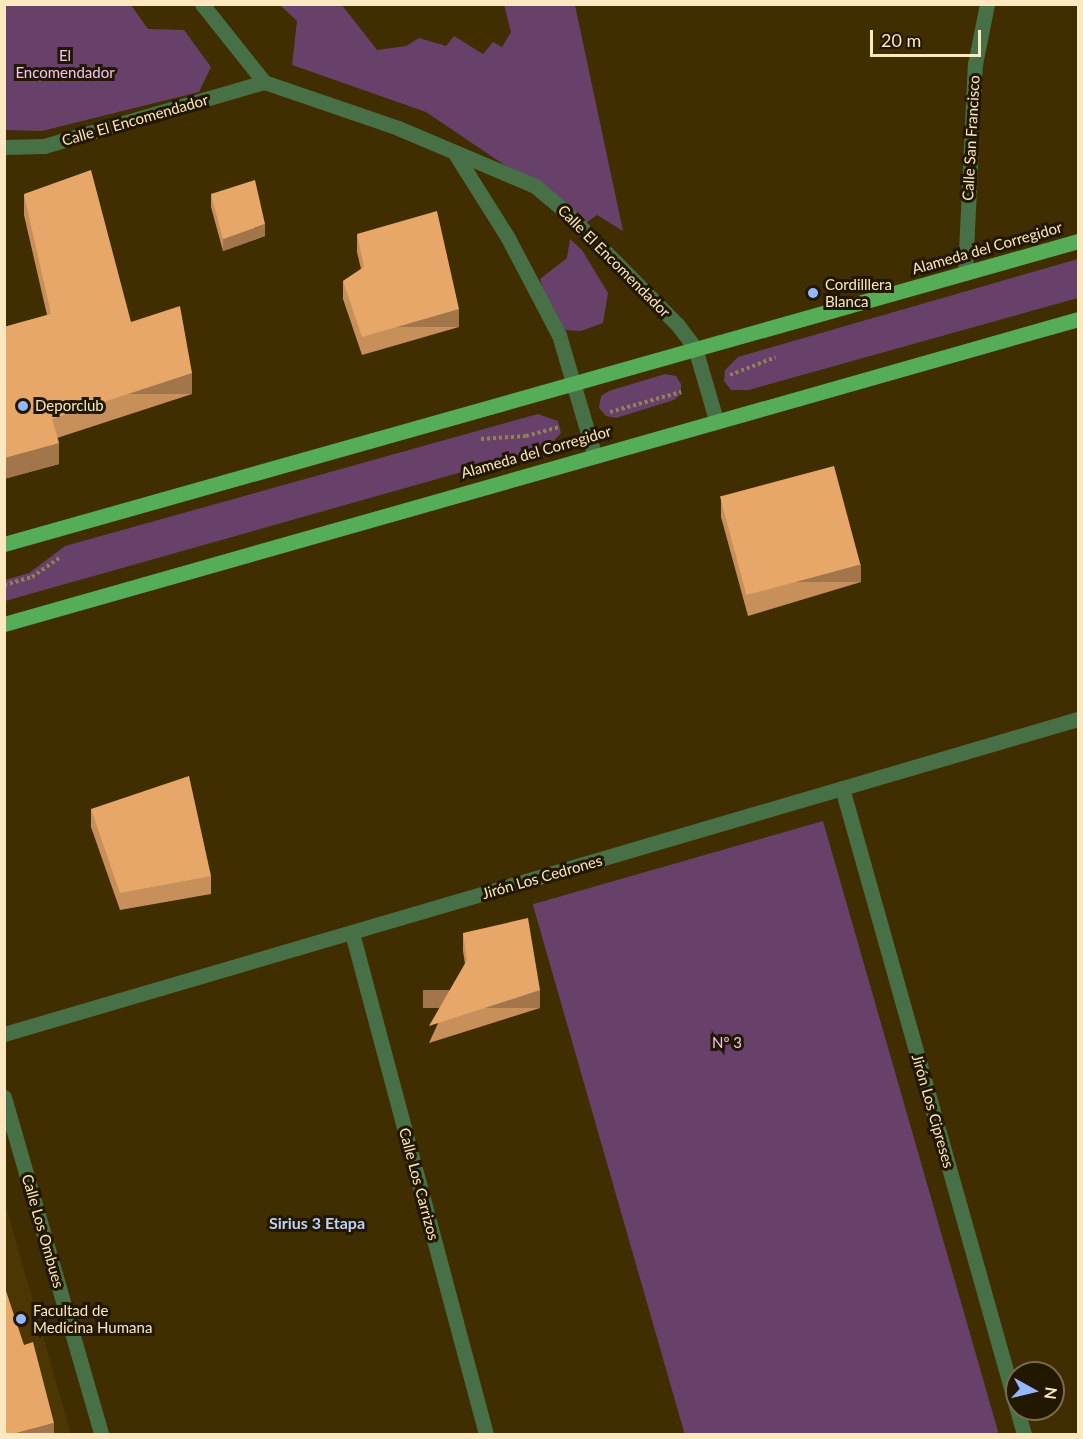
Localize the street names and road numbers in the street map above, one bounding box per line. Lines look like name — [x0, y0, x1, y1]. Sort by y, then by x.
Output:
street label: Calle San Francisco — [959, 75, 983, 201]
street label: Calle El Encomendador — [60, 90, 210, 150]
street label: Calle El Encomendador — [554, 201, 674, 321]
street label: Alameda del Corregidor — [910, 218, 1064, 278]
street label: Alameda del Corregidor — [459, 422, 613, 482]
street label: Jirón Los Cedrones — [480, 851, 604, 903]
street label: Jirón Los Cipreses — [908, 1052, 958, 1170]
street label: Calle Los Carrizos — [395, 1126, 443, 1242]
street label: Calle Los Ombues — [18, 1172, 68, 1290]

